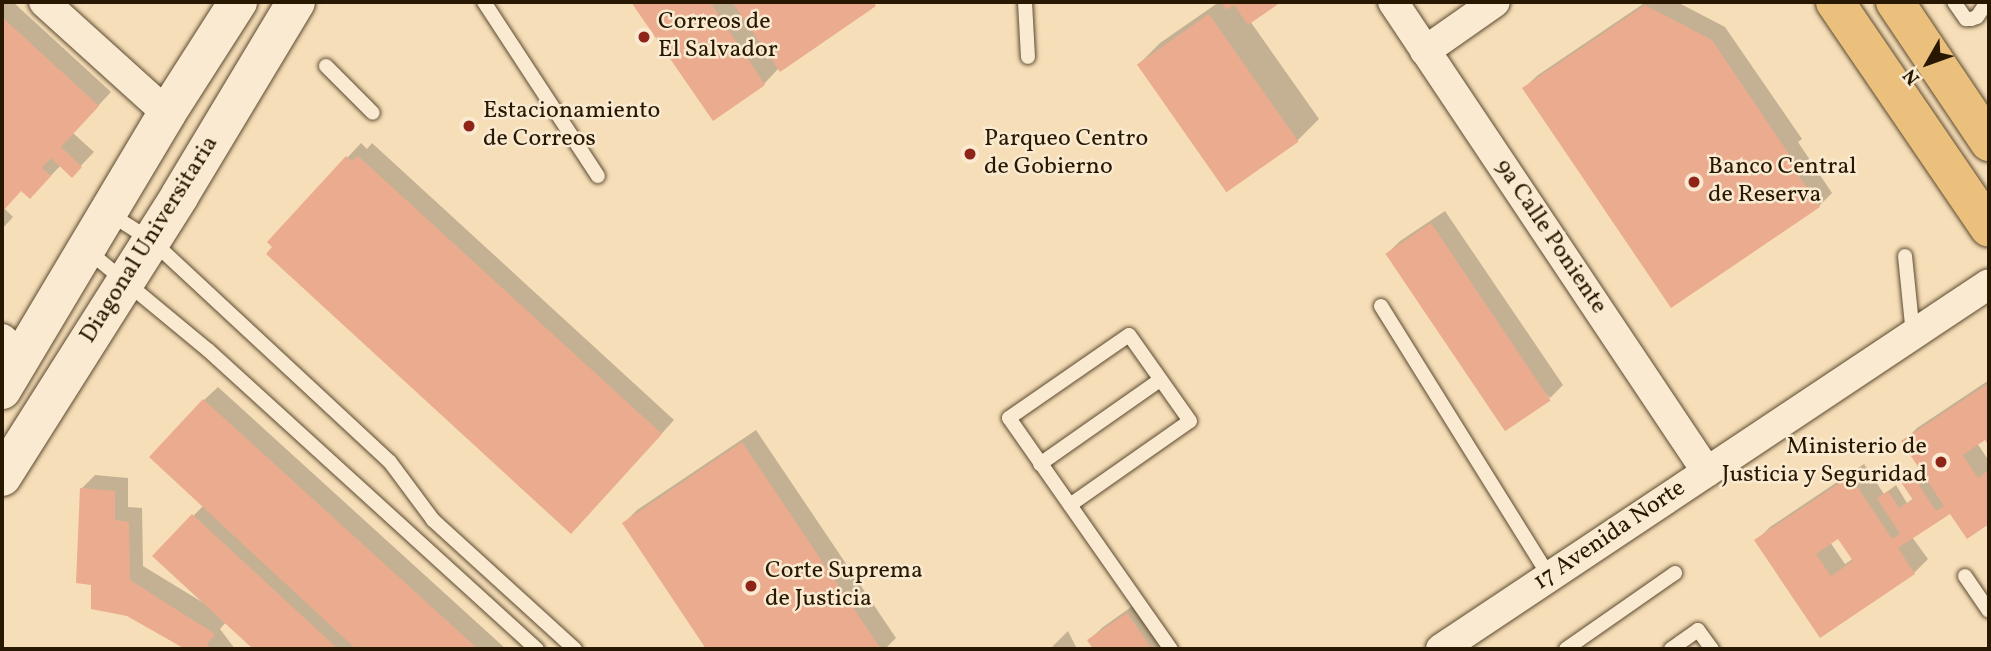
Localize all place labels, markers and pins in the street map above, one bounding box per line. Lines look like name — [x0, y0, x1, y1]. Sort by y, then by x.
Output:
place label: Correos de El Salvador — [658, 9, 778, 65]
marker: Correos de El Salvador — [636, 29, 652, 45]
place label: Estacionamiento de Correos — [483, 98, 660, 154]
marker: Estacionamiento de Correos — [461, 118, 477, 134]
place label: Parqueo Centro de Gobierno — [984, 126, 1148, 182]
marker: Parqueo Centro de Gobierno — [962, 146, 978, 162]
place label: Banco Central de Reserva — [1708, 154, 1857, 210]
marker: Banco Central de Reserva — [1686, 174, 1702, 190]
place label: Ministerio de Justicia y Seguridad — [1720, 434, 1927, 490]
marker: Ministerio de Justicia y Seguridad — [1933, 454, 1949, 470]
place label: Corte Suprema de Justicia — [765, 558, 923, 614]
marker: Corte Suprema de Justicia — [743, 578, 759, 594]

